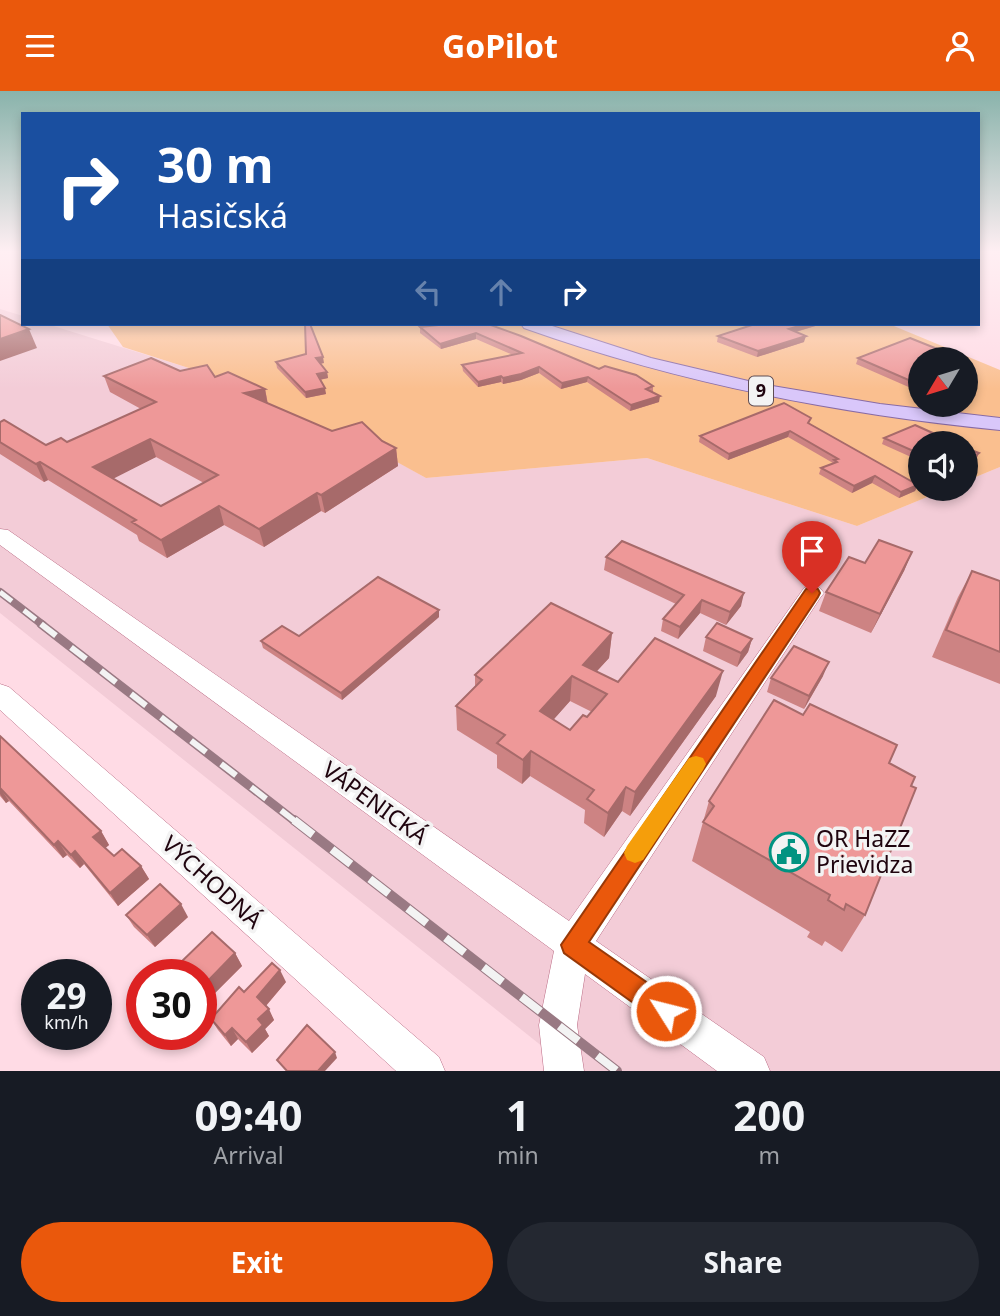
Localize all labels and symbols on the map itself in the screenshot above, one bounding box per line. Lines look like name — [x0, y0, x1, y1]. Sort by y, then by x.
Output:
north arrow — [908, 347, 978, 417]
road number: 9 — [749, 377, 773, 405]
pin — [782, 521, 842, 593]
street label: VÁPENICKÁ — [316, 753, 435, 851]
place label: OR HaZZ Prievidza — [816, 822, 913, 880]
street label: VÝCHODNÁ — [156, 828, 270, 935]
public building icon: OR HaZZ Prievidza — [768, 831, 810, 873]
speed limit sign: 30 — [126, 959, 217, 1050]
position arrow — [629, 974, 703, 1048]

